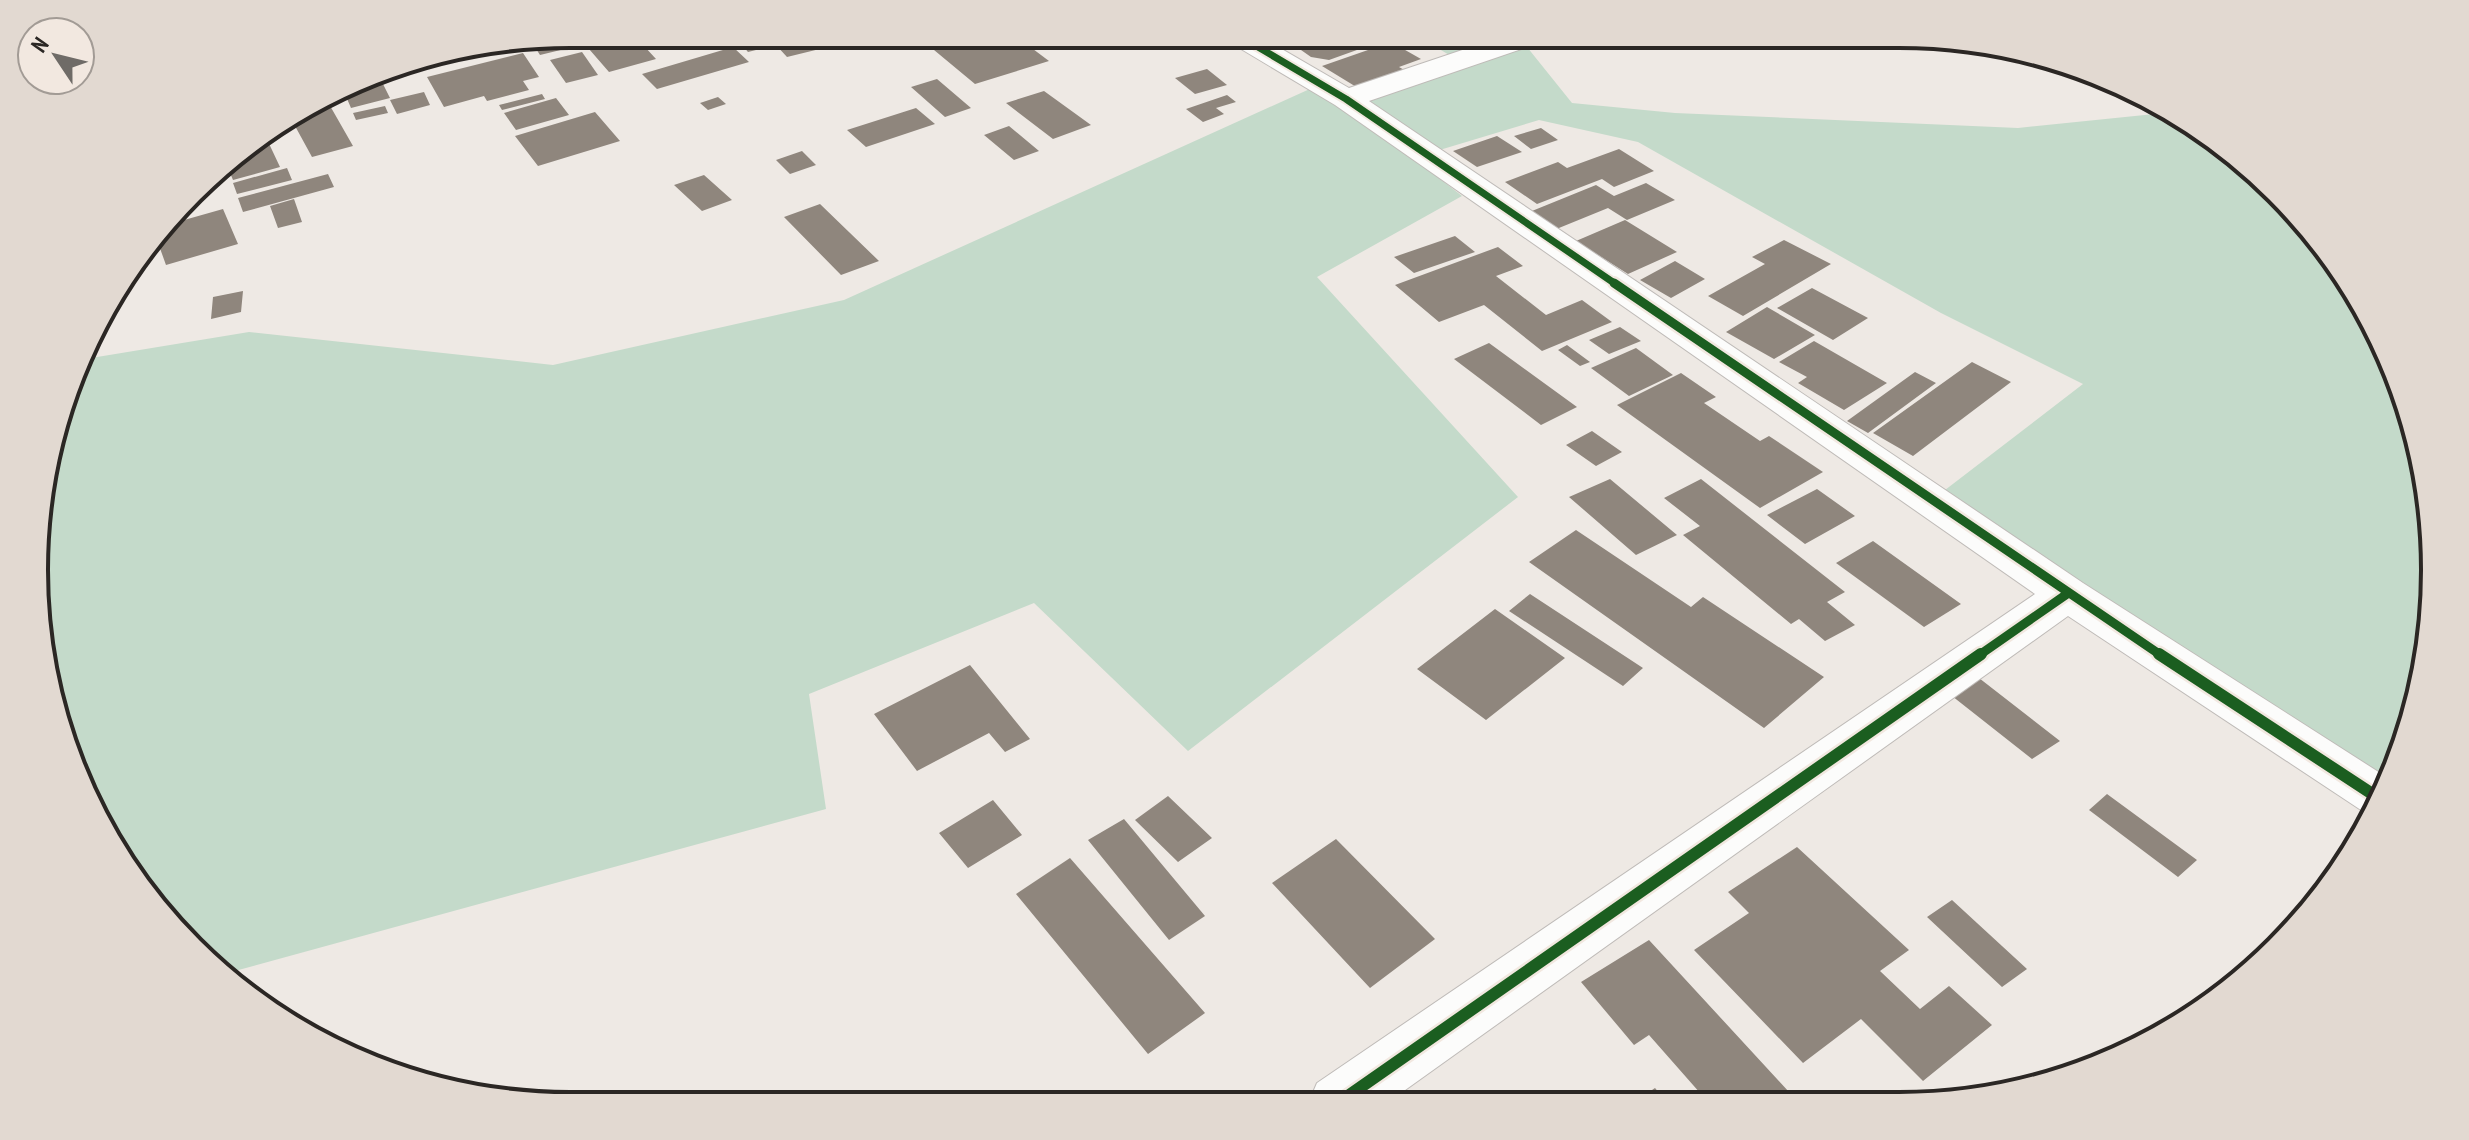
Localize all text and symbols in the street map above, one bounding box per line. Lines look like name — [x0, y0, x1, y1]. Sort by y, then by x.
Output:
north arrow — [16, 16, 96, 96]
text: N — [25, 32, 54, 57]

